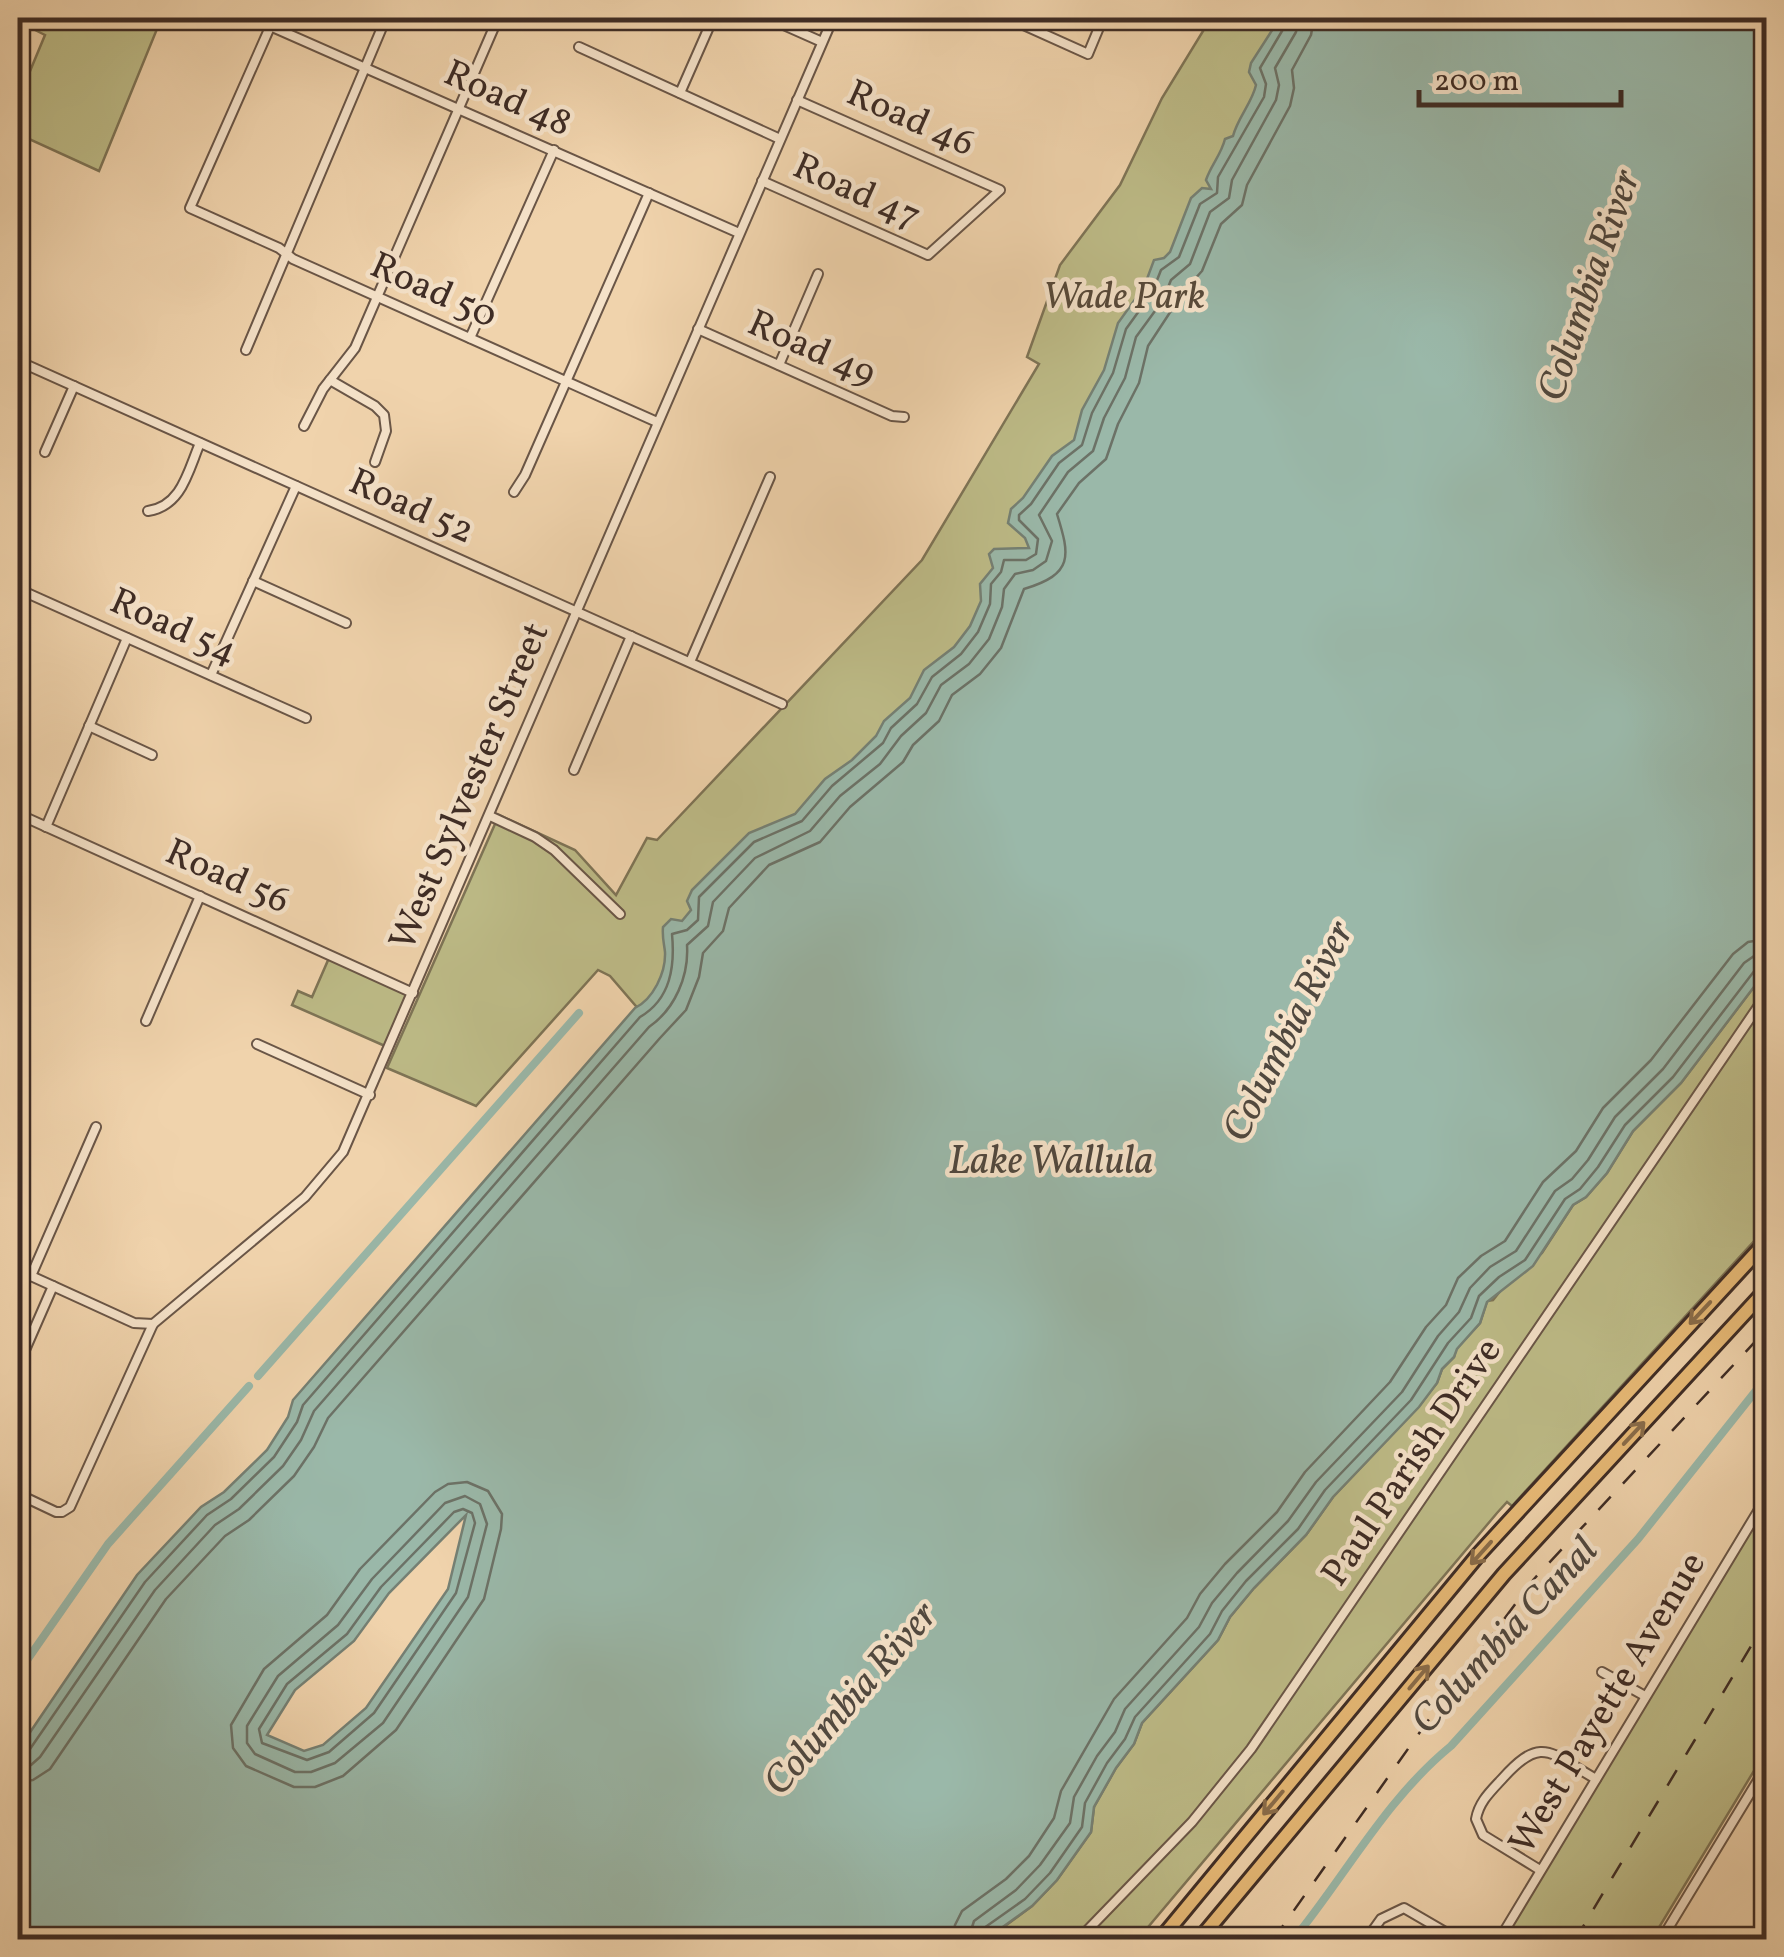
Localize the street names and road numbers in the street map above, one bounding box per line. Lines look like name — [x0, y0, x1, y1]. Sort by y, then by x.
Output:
street label: Road 48 — [435, 48, 579, 152]
street label: Road 46 — [838, 68, 982, 172]
street label: Road 47 — [784, 141, 928, 245]
street label: Road 50 — [361, 241, 505, 343]
street label: Road 49 — [739, 298, 883, 402]
street label: Road 52 — [340, 457, 482, 559]
street label: Road 54 — [101, 576, 245, 680]
street label: West Sylvester Street — [378, 615, 564, 959]
street label: Road 56 — [156, 827, 298, 929]
street label: Paul Parish Drive — [1310, 1328, 1516, 1598]
street label: West Payette Avenue — [1498, 1543, 1720, 1865]

